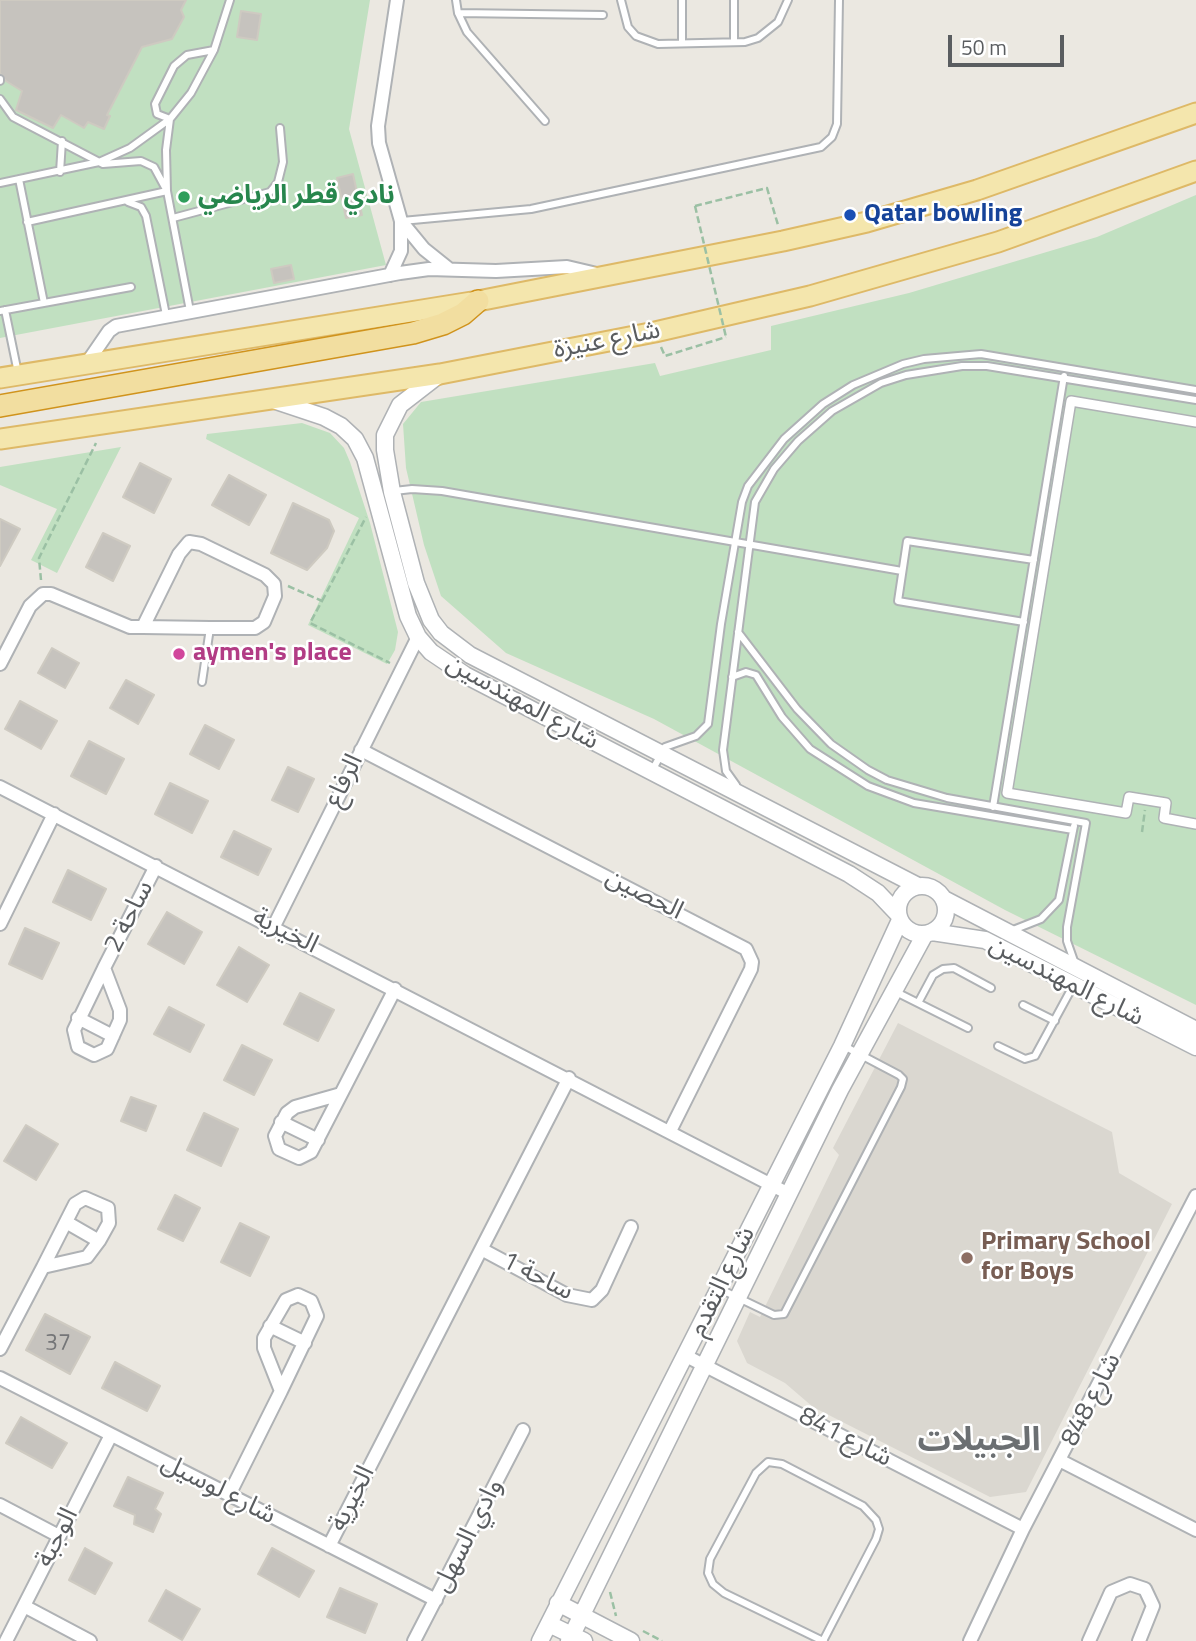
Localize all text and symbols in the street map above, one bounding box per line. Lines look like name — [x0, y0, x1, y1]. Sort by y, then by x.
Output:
scale bar — [951, 21, 1066, 65]
text: 50 m — [961, 31, 1007, 63]
place label: نادي قطر الرياضي — [198, 181, 395, 213]
marker: نادي قطر الرياضي — [176, 189, 192, 205]
place label: Qatar bowling — [864, 199, 1022, 231]
marker: Qatar bowling — [842, 207, 858, 223]
street label: شارع عنيزة — [551, 315, 663, 367]
place label: aymen's place — [193, 638, 352, 670]
marker: aymen's place — [171, 646, 187, 662]
street label: شارع المهندسين — [440, 648, 604, 758]
street label: الرفاع — [319, 750, 371, 812]
street label: الحصين — [600, 862, 688, 928]
street label: ساحة 2 — [99, 876, 161, 958]
street label: الخيرية — [247, 902, 323, 962]
street label: شارع المهندسين — [983, 930, 1149, 1034]
street label: شارع التقدم — [683, 1222, 763, 1342]
place label: Primary School for Boys — [981, 1227, 1151, 1288]
street label: ساحة 1 — [496, 1246, 578, 1308]
marker: Primary School for Boys — [959, 1250, 975, 1266]
house number: 37 — [45, 1330, 71, 1358]
street label: شارع 848 — [1055, 1348, 1129, 1452]
street label: شارع 841 — [793, 1401, 897, 1475]
district label: الجبيلات — [918, 1422, 1040, 1462]
street label: شارع لوسيل — [155, 1448, 281, 1532]
street label: الخيرية — [323, 1461, 383, 1537]
street label: وادي السهل — [427, 1474, 511, 1598]
street label: الوجبة — [30, 1503, 86, 1573]

